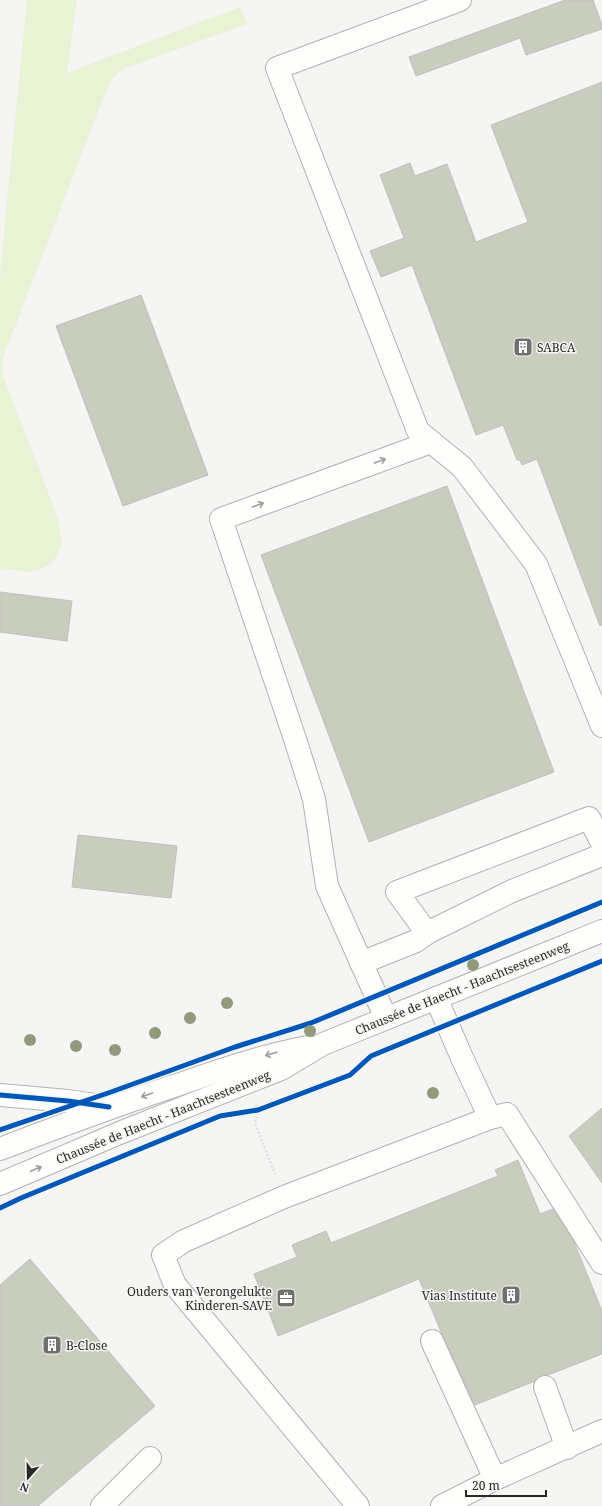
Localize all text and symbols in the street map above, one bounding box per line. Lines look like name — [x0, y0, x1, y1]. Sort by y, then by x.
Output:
building icon: SABCA — [512, 336, 534, 358]
place label: SABCA — [537, 339, 576, 356]
one-way arrow — [374, 456, 386, 464]
one-way arrow — [252, 501, 264, 509]
street label: Chaussée de Haecht - Haachtsesteenweg — [352, 937, 572, 1039]
one-way arrow — [264, 1051, 277, 1059]
street label: Chaussée de Haecht - Haachtsesteenweg — [53, 1066, 273, 1168]
one-way arrow — [141, 1091, 153, 1099]
one-way arrow — [29, 1164, 41, 1172]
place label: Ouders van Verongelukte Kinderen-SAVE — [127, 1283, 272, 1314]
building icon: Vias Institute — [500, 1284, 522, 1306]
office icon: Ouders van Verongelukte Kinderen-SAVE — [275, 1287, 297, 1309]
place label: Vias Institute — [422, 1287, 497, 1304]
building icon: B-Close — [41, 1334, 63, 1356]
place label: B-Close — [66, 1337, 107, 1354]
north arrow — [8, 1458, 48, 1498]
scale bar — [466, 1472, 546, 1498]
text: 20 m — [472, 1477, 500, 1494]
text: N — [17, 1479, 31, 1496]

